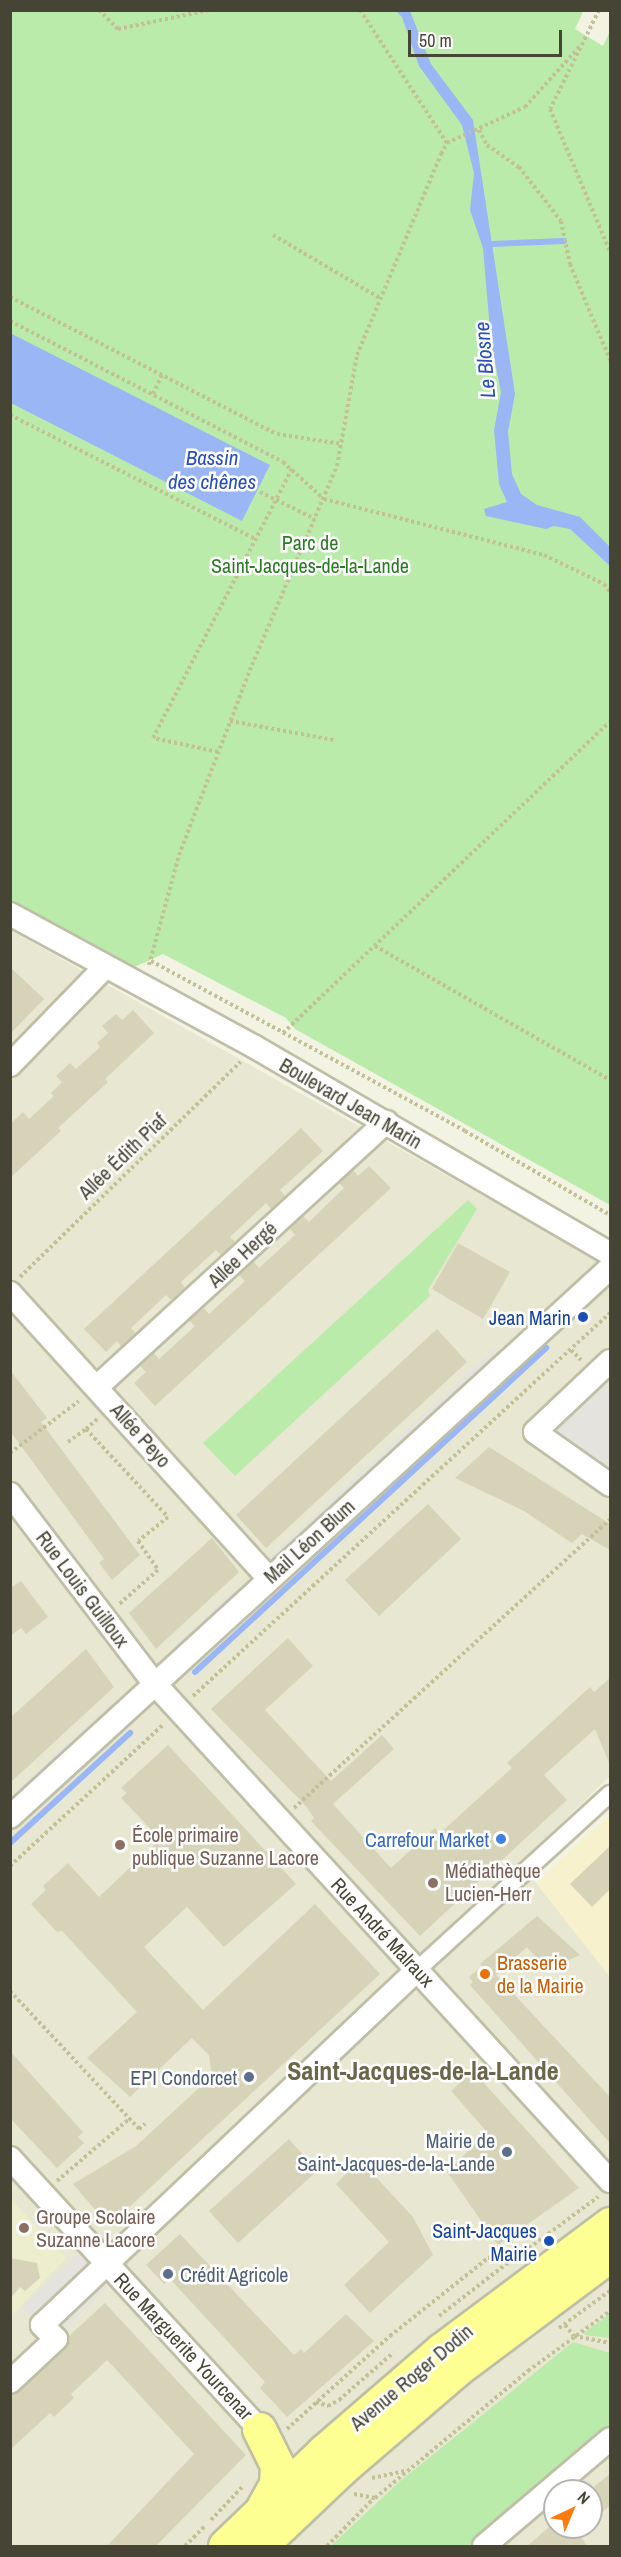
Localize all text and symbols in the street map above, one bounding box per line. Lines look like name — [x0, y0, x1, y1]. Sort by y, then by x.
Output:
scale bar — [411, 18, 566, 56]
text: 50 m — [419, 28, 452, 53]
water label: Le Blosne — [469, 321, 501, 399]
water label: Bassin des chênes — [168, 445, 256, 495]
park label: Parc de Saint-Jacques-de-la-Lande — [211, 531, 409, 578]
street label: Boulevard Jean Marin — [276, 1052, 426, 1154]
street label: Allée Édith Piaf — [73, 1108, 171, 1204]
street label: Allée Hergé — [202, 1216, 282, 1292]
place label: Jean Marin — [489, 1305, 571, 1329]
marker: Jean Marin — [576, 1310, 590, 1324]
street label: Allée Peyo — [106, 1398, 176, 1472]
street label: Mail Léon Blum — [259, 1494, 359, 1588]
street label: Rue Louis Guilloux — [31, 1526, 135, 1652]
place label: École primaire publique Suzanne Lacore — [132, 1822, 319, 1869]
place label: Carrefour Market — [365, 1827, 489, 1851]
marker: Carrefour Market — [494, 1832, 508, 1846]
marker: École primaire publique Suzanne Lacore — [113, 1838, 127, 1852]
place label: Médiathèque Lucien-Herr — [445, 1859, 541, 1906]
street label: Rue André Malraux — [326, 1872, 440, 1992]
marker: Médiathèque Lucien-Herr — [426, 1876, 440, 1890]
place label: Brasserie de la Mairie — [497, 1950, 584, 1997]
marker: Brasserie de la Mairie — [478, 1967, 492, 1981]
district label: Saint-Jacques-de-la-Lande — [287, 2055, 559, 2087]
place label: EPI Condorcet — [130, 2065, 237, 2089]
marker: EPI Condorcet — [242, 2070, 256, 2084]
place label: Mairie de Saint-Jacques-de-la-Lande — [297, 2128, 495, 2175]
marker: Mairie de Saint-Jacques-de-la-Lande — [500, 2145, 514, 2159]
place label: Groupe Scolaire Suzanne Lacore — [36, 2204, 155, 2251]
place label: Saint-Jacques Mairie — [432, 2218, 537, 2265]
marker: Groupe Scolaire Suzanne Lacore — [17, 2221, 31, 2235]
marker: Saint-Jacques Mairie — [542, 2234, 556, 2248]
place label: Crédit Agricole — [180, 2262, 289, 2286]
street label: Rue Marguerite Yourcenar — [109, 2267, 259, 2425]
marker: Crédit Agricole — [161, 2267, 175, 2281]
street label: Avenue Roger Dodin — [345, 2319, 477, 2435]
north arrow — [543, 2479, 603, 2539]
text: N — [573, 2486, 595, 2509]

